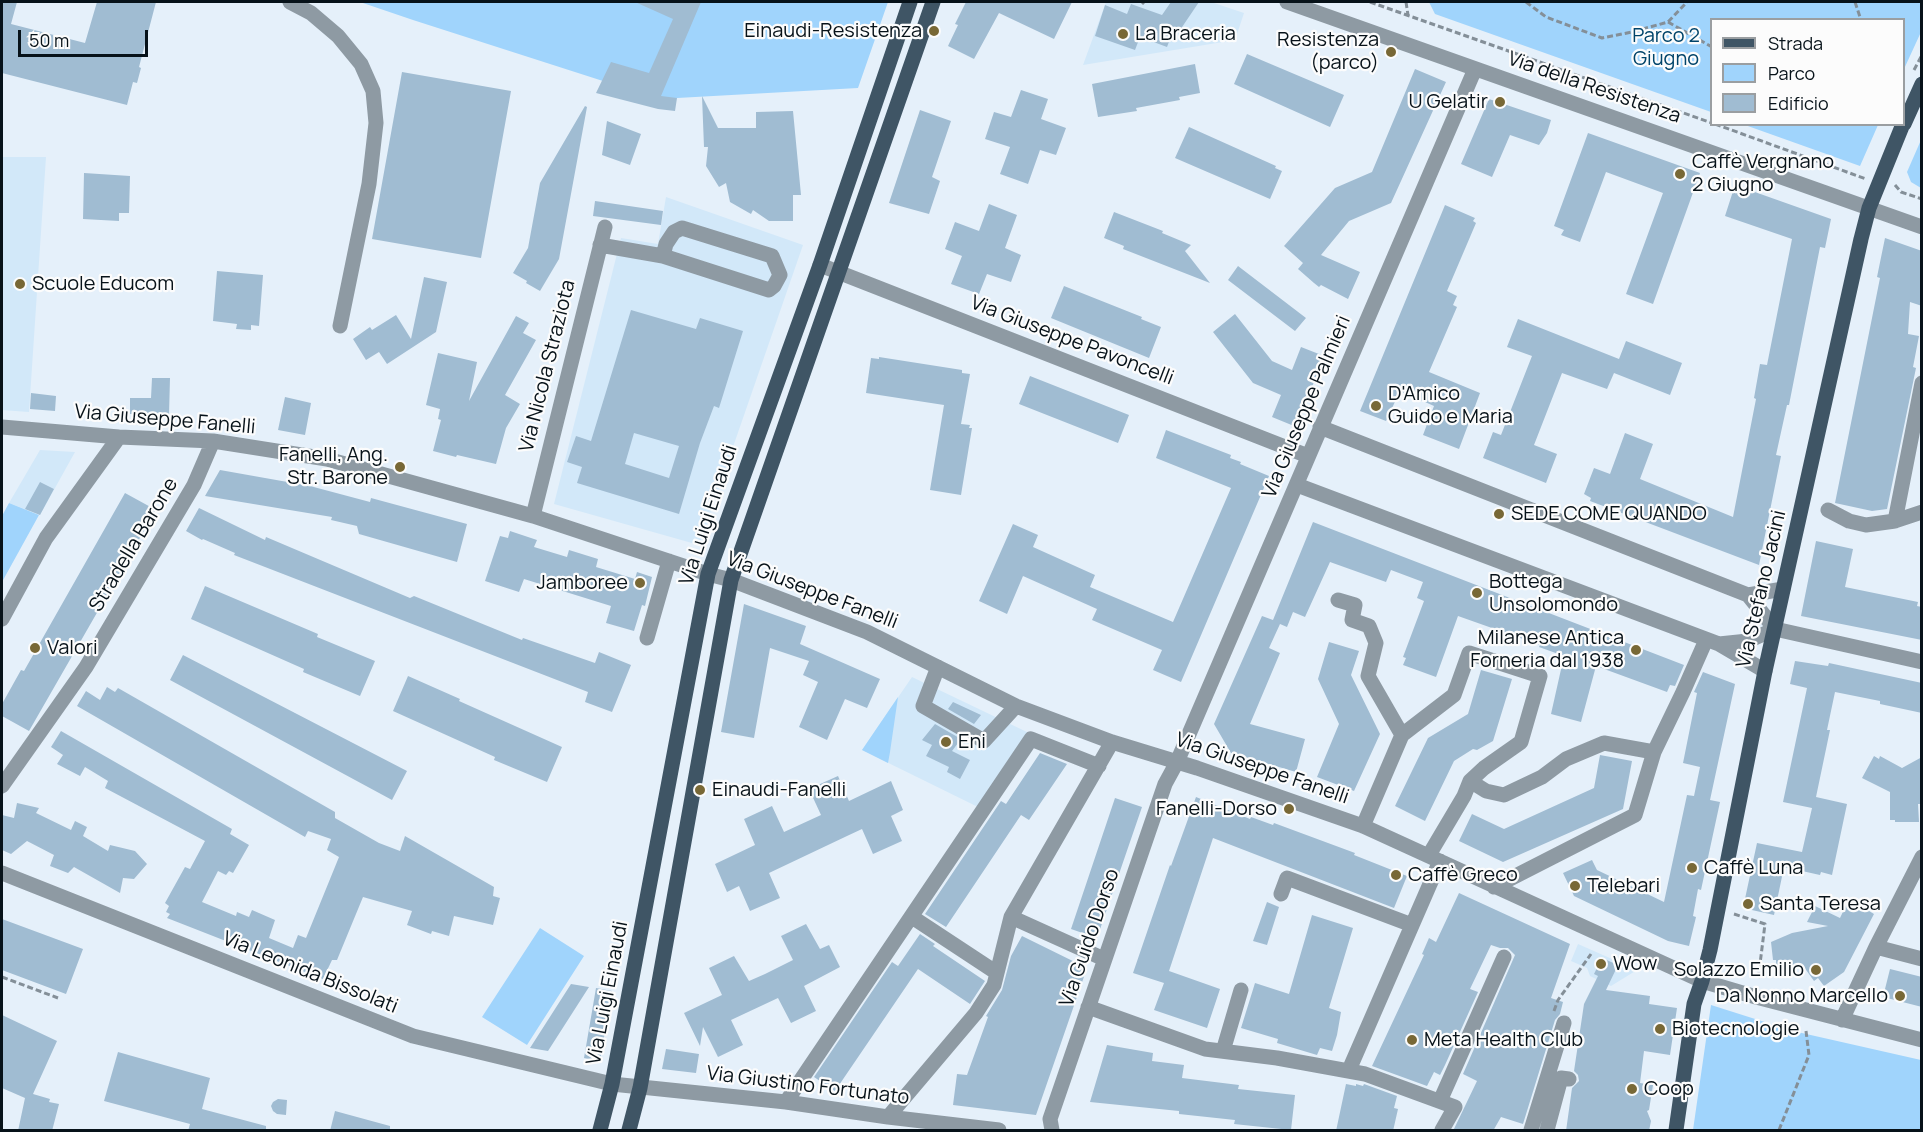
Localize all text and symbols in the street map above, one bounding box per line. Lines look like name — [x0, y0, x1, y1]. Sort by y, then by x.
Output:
scale bar — [21, 18, 152, 56]
legend — [1710, 18, 1905, 126]
place label: Einaudi-Resistenza — [744, 19, 922, 43]
place label: La Braceria — [1135, 22, 1236, 46]
marker: Einaudi-Resistenza — [927, 24, 941, 38]
park label: Parco 2 Giugno — [1632, 24, 1700, 71]
marker: La Braceria — [1116, 27, 1130, 41]
text: 50 m — [29, 28, 69, 52]
place label: Resistenza (parco) — [1277, 28, 1379, 75]
text: Strada — [1768, 31, 1823, 55]
marker: Resistenza (parco) — [1384, 45, 1398, 59]
street label: Via della Resistenza — [1504, 47, 1684, 129]
text: Parco — [1768, 61, 1815, 85]
place label: U Gelatir — [1409, 90, 1488, 114]
text: Edificio — [1768, 91, 1829, 115]
marker: U Gelatir — [1493, 95, 1507, 109]
place label: Caffè Vergnano 2 Giugno — [1692, 150, 1834, 197]
marker: Caffè Vergnano 2 Giugno — [1673, 167, 1687, 181]
place label: Scuole Educom — [32, 272, 174, 296]
marker: Scuole Educom — [13, 277, 27, 291]
street label: Via Nicola Straziota — [515, 277, 581, 455]
street label: Via Giuseppe Pavoncelli — [967, 291, 1177, 391]
street label: Via Giuseppe Palmieri — [1258, 312, 1356, 502]
place label: D'Amico Guido e Maria — [1388, 382, 1513, 429]
marker: D'Amico Guido e Maria — [1369, 399, 1383, 413]
street label: Via Giuseppe Fanelli — [73, 400, 257, 440]
street label: Via Luigi Einaudi — [675, 442, 743, 588]
place label: Fanelli, Ang. Str. Barone — [279, 443, 388, 490]
marker: Fanelli, Ang. Str. Barone — [393, 460, 407, 474]
street label: Stradella Barone — [85, 474, 183, 616]
place label: SEDE COME QUANDO — [1511, 502, 1707, 526]
marker: SEDE COME QUANDO — [1492, 507, 1506, 521]
street label: Via Stefano Jacini — [1732, 508, 1792, 670]
street label: Via Giuseppe Fanelli — [723, 547, 901, 635]
place label: Bottega Unsolomondo — [1489, 570, 1618, 617]
place label: Jamboree — [537, 571, 628, 595]
marker: Jamboree — [633, 576, 647, 590]
marker: Bottega Unsolomondo — [1470, 586, 1484, 600]
place label: Milanese Antica Forneria dal 1938 — [1470, 626, 1624, 673]
place label: Valori — [47, 636, 98, 660]
marker: Valori — [28, 641, 42, 655]
marker: Milanese Antica Forneria dal 1938 — [1629, 643, 1643, 657]
street label: Via Giuseppe Fanelli — [1172, 728, 1352, 810]
place label: Eni — [958, 730, 986, 754]
marker: Eni — [939, 735, 953, 749]
place label: Einaudi-Fanelli — [712, 778, 846, 802]
marker: Einaudi-Fanelli — [693, 783, 707, 797]
place label: Fanelli-Dorso — [1156, 797, 1277, 821]
marker: Fanelli-Dorso — [1282, 802, 1296, 816]
place label: Caffè Luna — [1704, 856, 1803, 880]
marker: Caffè Luna — [1685, 861, 1699, 875]
place label: Caffè Greco — [1408, 863, 1518, 887]
street label: Via Guido Dorso — [1055, 866, 1125, 1010]
marker: Caffè Greco — [1389, 868, 1403, 882]
place label: Telebari — [1587, 874, 1660, 898]
marker: Telebari — [1568, 879, 1582, 893]
place label: Santa Teresa — [1760, 892, 1881, 916]
marker: Santa Teresa — [1741, 897, 1755, 911]
street label: Via Luigi Einaudi — [582, 919, 634, 1067]
street label: Via Leonida Bissolati — [219, 927, 401, 1019]
place label: Wow — [1613, 952, 1657, 976]
marker: Wow — [1594, 957, 1608, 971]
place label: Solazzo Emilio — [1674, 958, 1804, 982]
marker: Solazzo Emilio — [1809, 963, 1823, 977]
place label: Da Nonno Marcello — [1716, 984, 1888, 1008]
marker: Da Nonno Marcello — [1893, 989, 1907, 1003]
place label: Biotecnologie — [1672, 1017, 1799, 1041]
marker: Biotecnologie — [1653, 1022, 1667, 1036]
place label: Meta Health Club — [1424, 1028, 1583, 1052]
marker: Meta Health Club — [1405, 1033, 1419, 1047]
street label: Via Giustino Fortunato — [705, 1062, 911, 1110]
place label: Coop — [1644, 1077, 1694, 1101]
marker: Coop — [1625, 1082, 1639, 1096]

